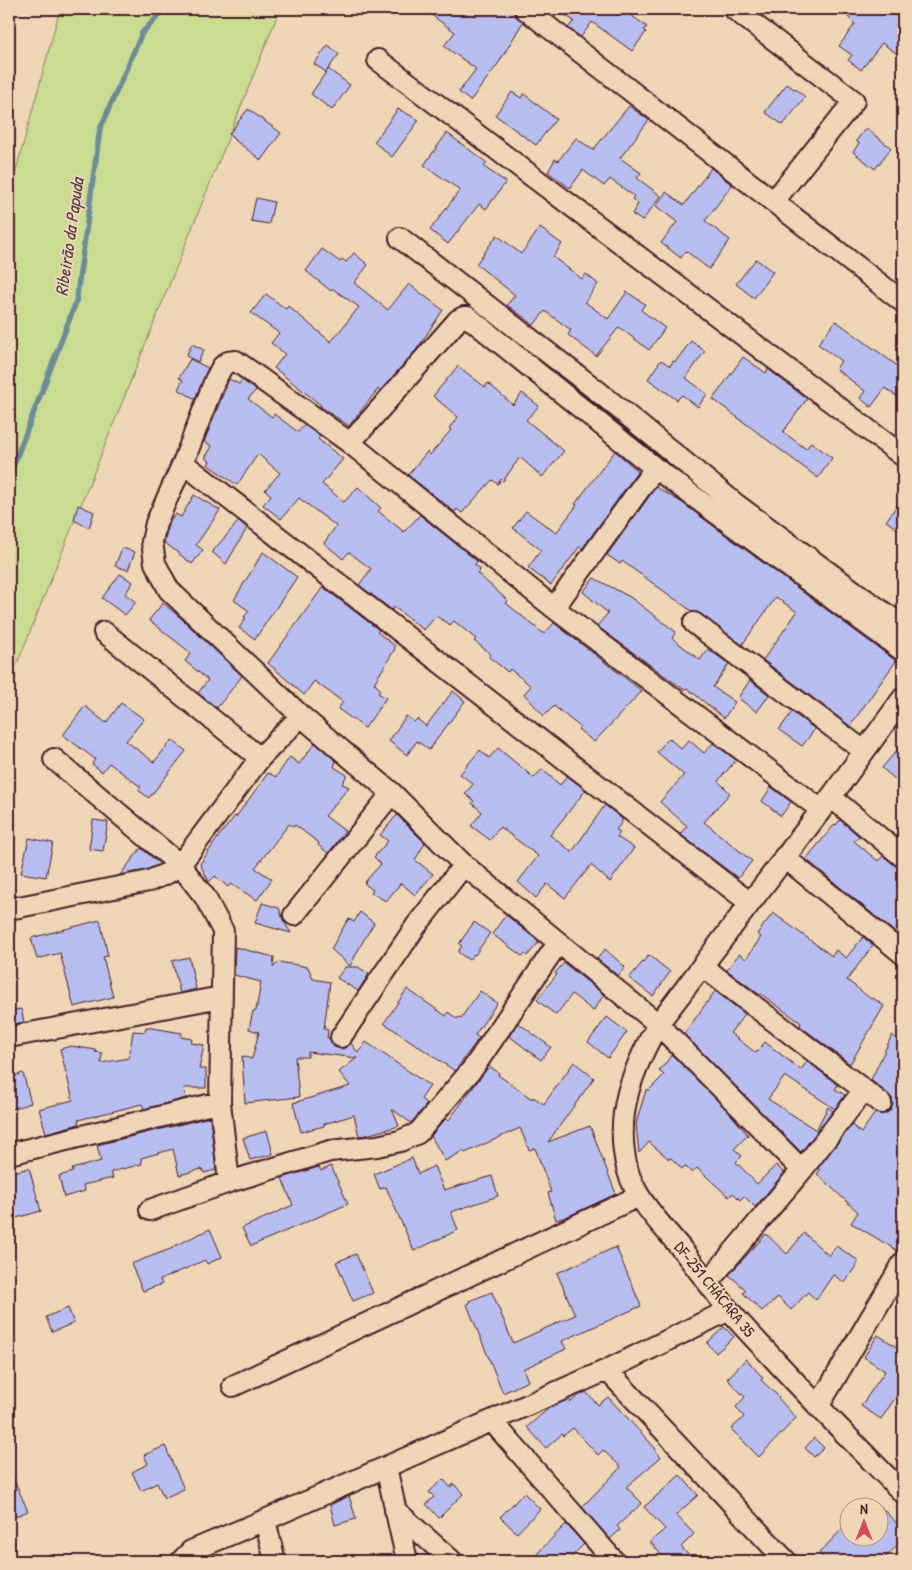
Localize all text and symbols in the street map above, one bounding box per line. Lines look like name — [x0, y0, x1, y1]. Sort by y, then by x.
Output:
water label: Ribeirão da Papuda — [48, 174, 90, 298]
street label: DF-251 CHÁCARA 35 — [670, 1237, 761, 1342]
north arrow — [840, 1498, 890, 1548]
text: N — [860, 1499, 868, 1518]

